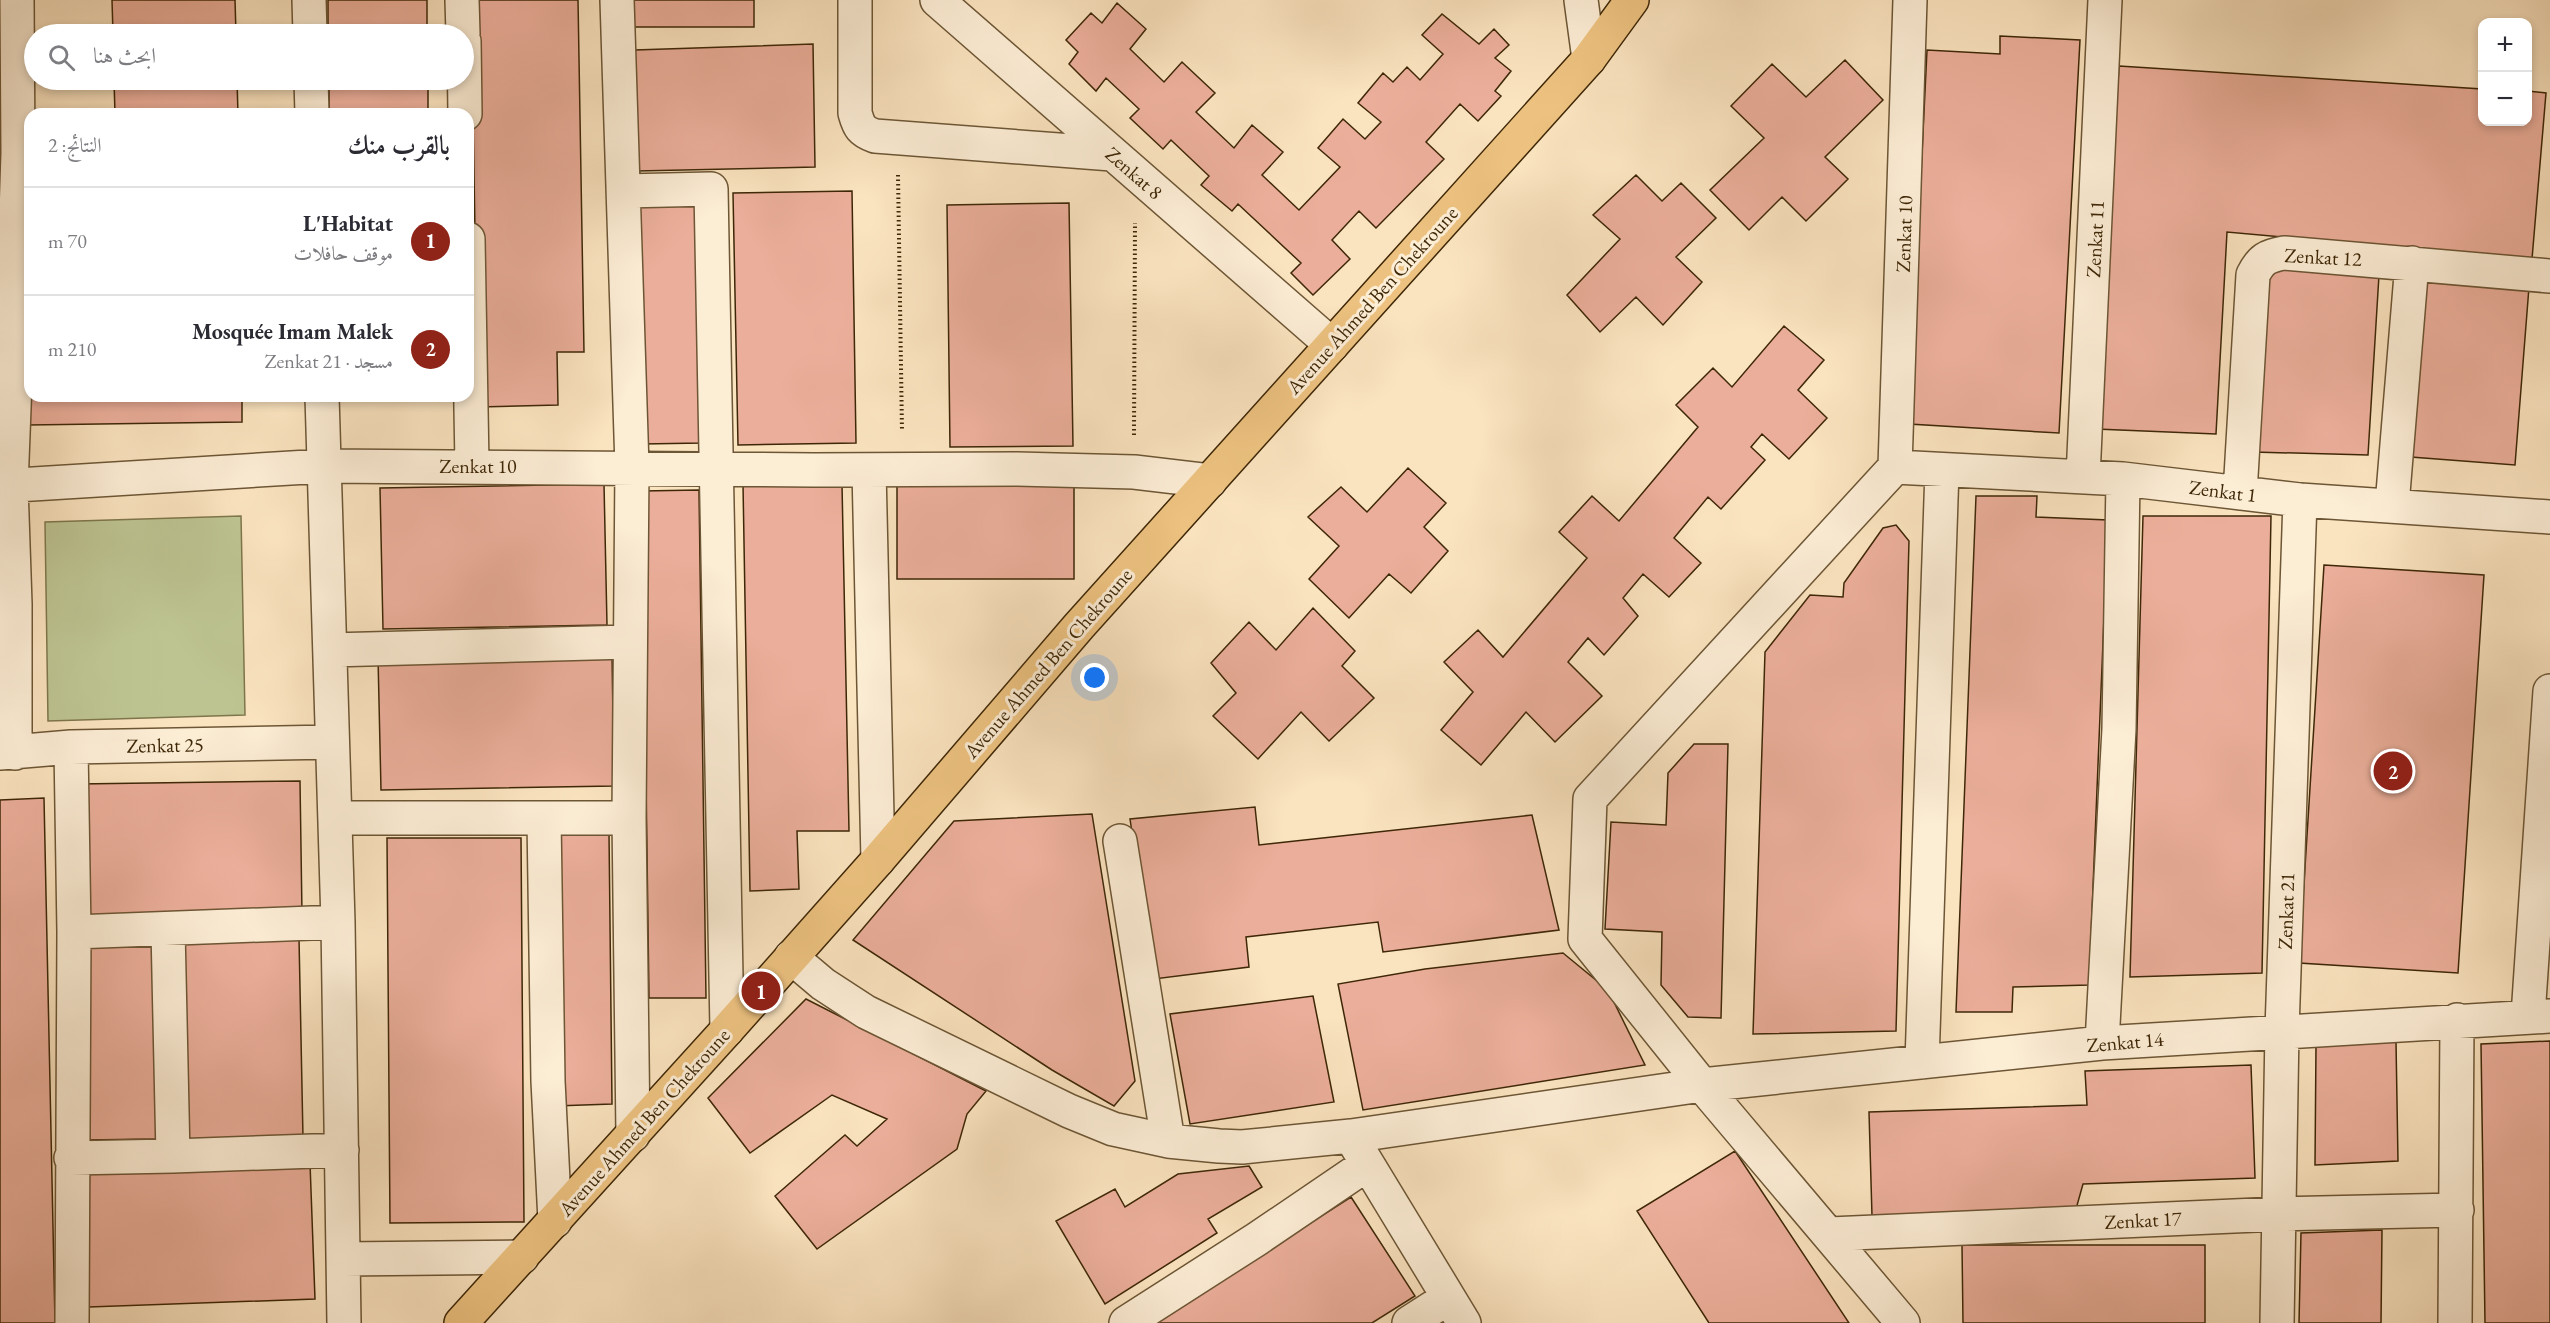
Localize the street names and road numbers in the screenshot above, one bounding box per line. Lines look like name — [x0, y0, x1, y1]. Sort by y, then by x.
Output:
street label: Zenkat 8 — [1100, 141, 1168, 205]
street label: Zenkat 10 — [1890, 195, 1918, 273]
street label: Avenue Ahmed Ben Chekroune — [1280, 200, 1463, 400]
street label: Zenkat 11 — [2080, 200, 2110, 278]
street label: Zenkat 12 — [2284, 242, 2363, 272]
street label: Zenkat 10 — [439, 453, 517, 479]
street label: Zenkat 1 — [2188, 474, 2258, 508]
street label: Avenue Ahmed Ben Chekroune — [957, 562, 1138, 764]
street label: Zenkat 25 — [126, 731, 204, 759]
street label: Zenkat 21 — [2272, 872, 2300, 950]
street label: Avenue Ahmed Ben Chekroune — [552, 1022, 735, 1222]
street label: Zenkat 14 — [2085, 1026, 2165, 1058]
street label: Zenkat 17 — [2104, 1205, 2183, 1235]

